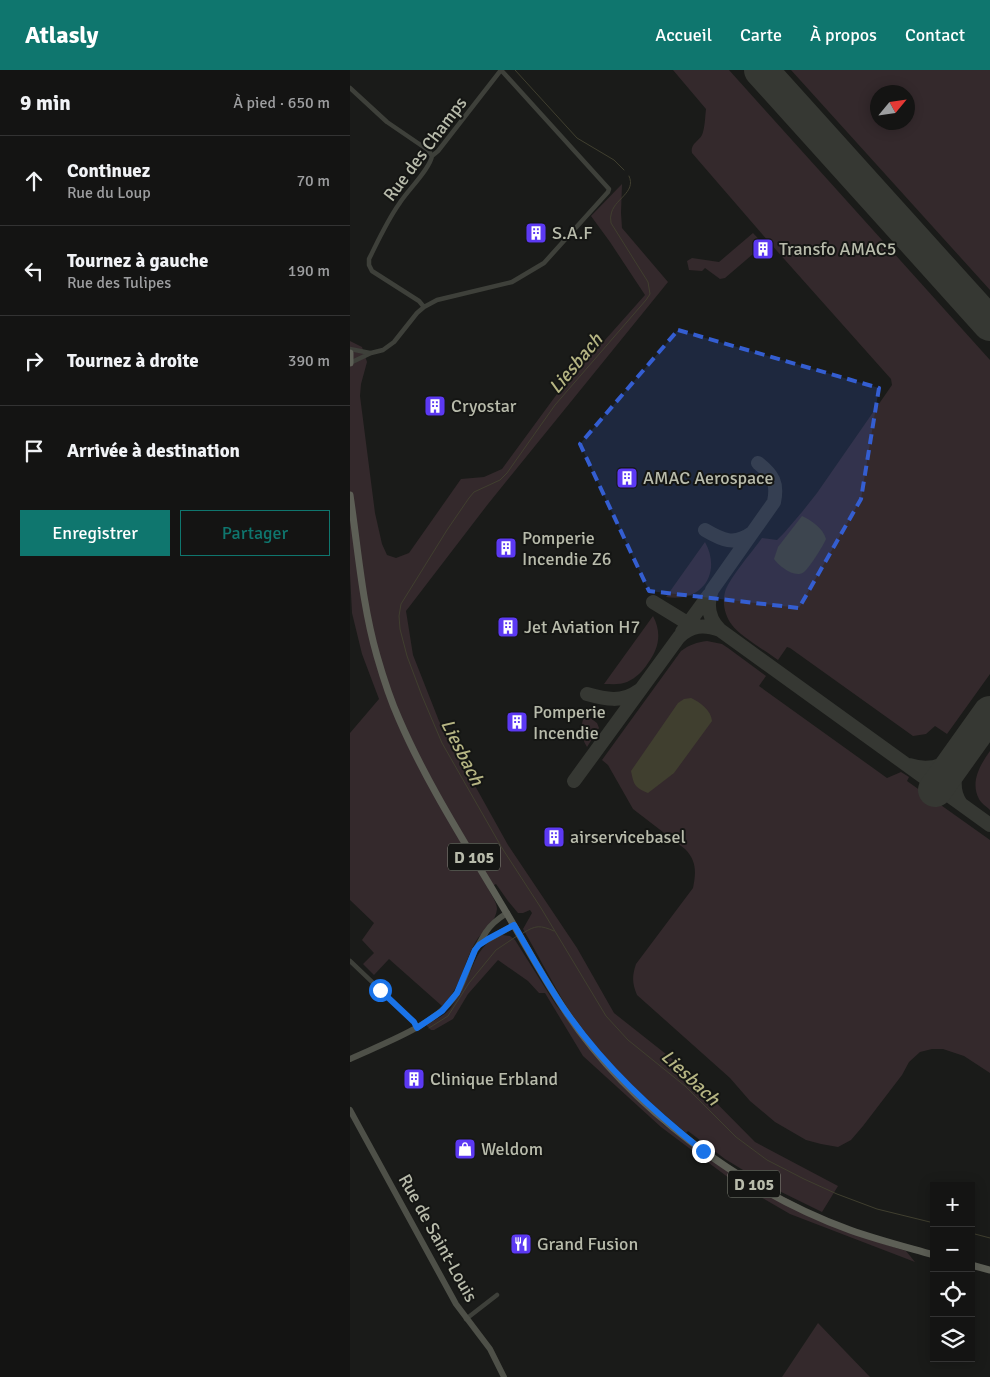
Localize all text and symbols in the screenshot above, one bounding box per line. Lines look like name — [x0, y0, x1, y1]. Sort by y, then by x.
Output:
text: Atlasly — [25, 20, 98, 50]
text: Accueil — [655, 24, 712, 46]
text: Carte — [740, 24, 782, 46]
text: À propos — [810, 24, 877, 46]
text: Contact — [905, 24, 965, 46]
north arrow — [870, 85, 915, 130]
text: 9 min — [20, 90, 71, 116]
street label: Rue des Champs — [379, 92, 472, 206]
text: À pied · 650 m — [233, 93, 330, 113]
text: Continuez — [67, 159, 150, 183]
icon: ahead — [20, 167, 48, 195]
text: 70 m — [296, 171, 330, 191]
text: Rue du Loup — [67, 183, 151, 203]
building icon: S.A.F — [524, 221, 548, 245]
place label: S.A.F — [552, 222, 593, 244]
building icon: Transfo AMAC5 — [751, 237, 775, 261]
place label: Transfo AMAC5 — [779, 238, 896, 260]
text: Tournez à gauche — [67, 249, 208, 273]
icon: left — [20, 257, 48, 285]
text: 190 m — [288, 261, 330, 281]
text: Rue des Tulipes — [67, 273, 171, 293]
water label: Liesbach — [544, 328, 608, 399]
icon: right — [20, 347, 48, 375]
text: Tournez à droite — [67, 349, 199, 373]
text: 390 m — [288, 351, 330, 371]
building icon: Cryostar — [423, 394, 447, 418]
place label: Cryostar — [451, 395, 517, 417]
icon: arrive — [20, 437, 48, 465]
text: Arrivée à destination — [67, 439, 240, 463]
building icon: AMAC Aerospace — [615, 466, 639, 490]
place label: AMAC Aerospace — [643, 467, 774, 489]
button: Enregistrer — [20, 510, 170, 556]
button: Partager — [180, 510, 330, 556]
place label: Pomperie Incendie Z6 — [522, 527, 611, 570]
building icon: Pomperie Incendie Z6 — [494, 536, 518, 560]
building icon: Jet Aviation H7 — [496, 615, 520, 639]
place label: Jet Aviation H7 — [524, 616, 640, 638]
place label: Pomperie Incendie — [533, 701, 606, 744]
building icon: Pomperie Incendie — [505, 710, 529, 734]
water label: Liesbach — [435, 715, 489, 790]
building icon: airservicebasel — [542, 825, 566, 849]
place label: airservicebasel — [570, 826, 686, 848]
road number: D 105 — [448, 844, 500, 870]
route start — [369, 979, 392, 1002]
water label: Liesbach — [656, 1045, 725, 1111]
building icon: Clinique Erbland — [402, 1067, 426, 1091]
place label: Clinique Erbland — [430, 1068, 558, 1090]
shop icon: Weldom — [453, 1137, 477, 1161]
place label: Weldom — [481, 1138, 543, 1160]
route end — [692, 1140, 715, 1163]
street label: Rue de Saint-Louis — [394, 1170, 482, 1306]
road number: D 105 — [728, 1170, 780, 1198]
map controls — [930, 1182, 975, 1362]
button: + — [930, 1182, 975, 1227]
button: − — [930, 1227, 975, 1272]
restaurant icon: Grand Fusion — [509, 1232, 533, 1256]
place label: Grand Fusion — [537, 1233, 638, 1255]
button: locate — [930, 1272, 975, 1317]
button: layers — [930, 1317, 975, 1362]

